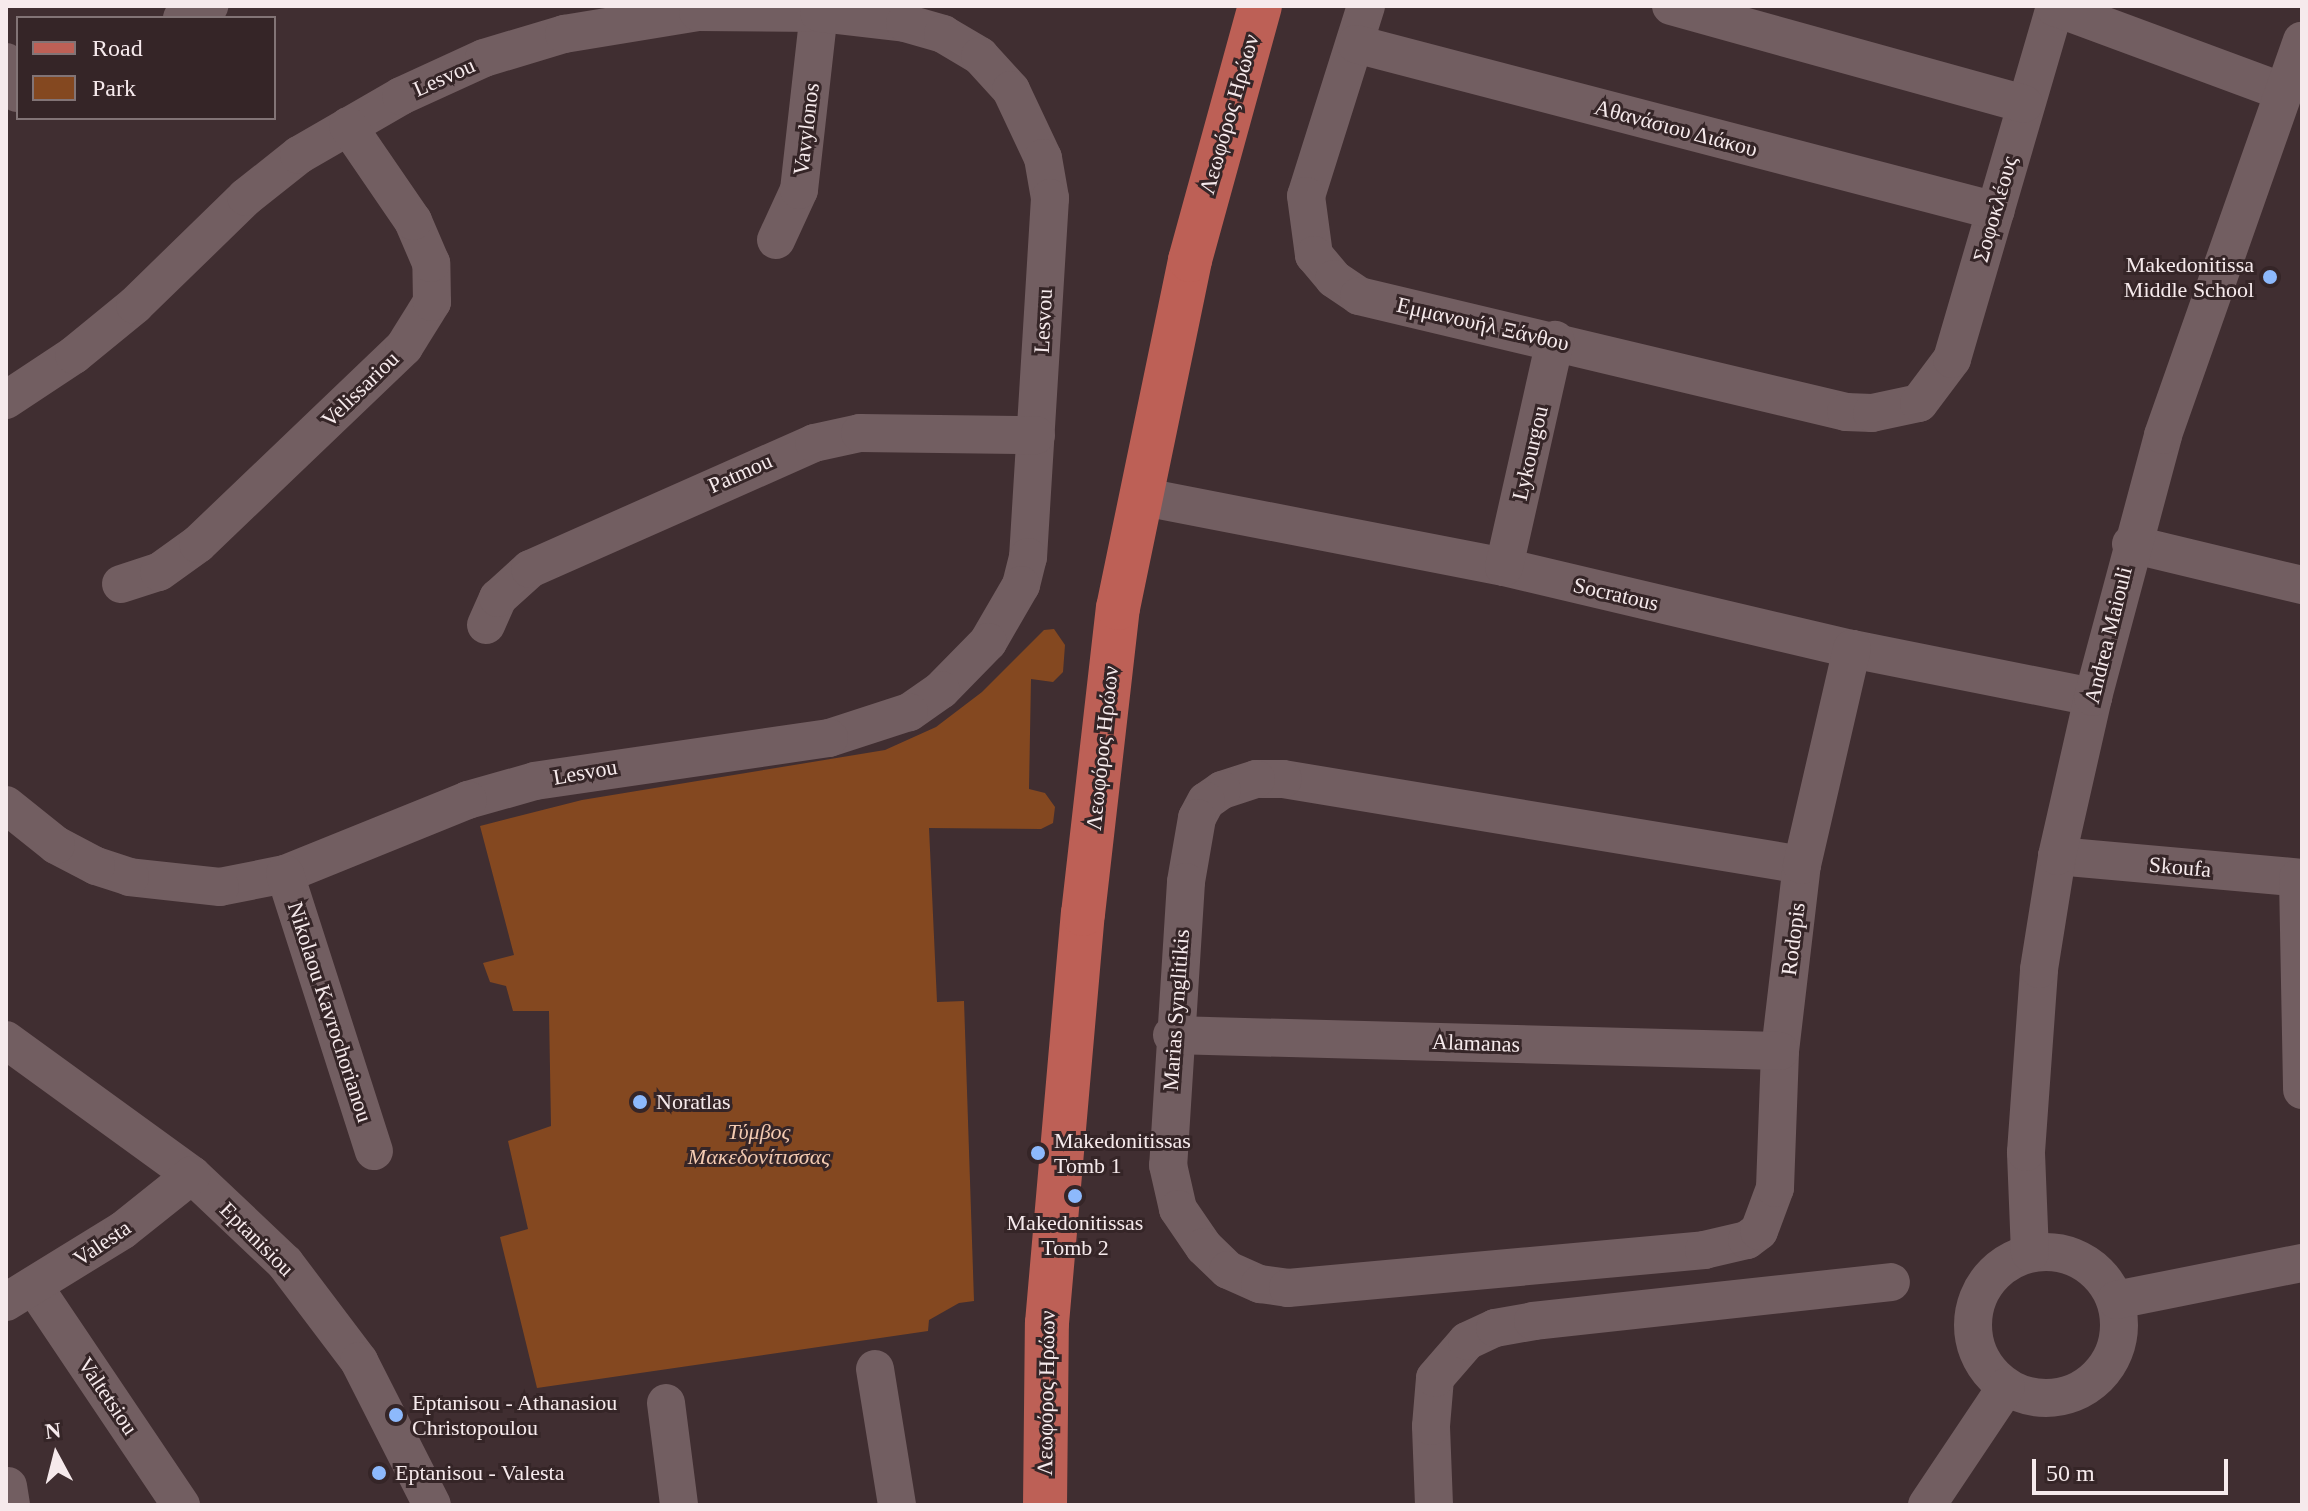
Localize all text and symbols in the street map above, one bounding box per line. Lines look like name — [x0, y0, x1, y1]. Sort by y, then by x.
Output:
legend — [16, 16, 276, 120]
street label: Λεωφόρος Ηρώων — [1194, 31, 1264, 197]
text: Road — [92, 35, 143, 61]
street label: Lesvou — [409, 52, 479, 102]
text: Park — [92, 75, 136, 101]
street label: Vavylonos — [787, 81, 825, 177]
street label: Αθανάσιου Διάκου — [1591, 93, 1761, 163]
street label: Σοφοκλέους — [1967, 153, 2023, 265]
place label: Makedonitissa Middle School — [2124, 251, 2254, 302]
marker: Makedonitissa Middle School — [2261, 268, 2279, 286]
street label: Lesvou — [1028, 288, 1058, 354]
street label: Εμμανουήλ Ξάνθου — [1394, 291, 1572, 357]
street label: Velissariou — [316, 346, 404, 432]
street label: Lykourgou — [1506, 403, 1554, 503]
street label: Patmou — [704, 447, 776, 499]
street label: Andrea Maiouli — [2078, 564, 2138, 706]
street label: Socratous — [1571, 571, 1661, 617]
street label: Λεωφόρος Ηρώων — [1080, 664, 1124, 832]
street label: Lesvou — [551, 753, 619, 791]
street label: Skoufa — [2148, 851, 2212, 883]
street label: Nikolaou Kavrochorianou — [282, 898, 378, 1126]
street label: Rodopis — [1775, 901, 1811, 977]
street label: Marias Synglitikis — [1157, 928, 1195, 1092]
street label: Alamanas — [1432, 1028, 1520, 1058]
place label: Noratlas — [656, 1089, 731, 1115]
marker: Noratlas — [631, 1093, 649, 1111]
park label: Τύμβος Μακεδονίτισσας — [688, 1118, 830, 1170]
place label: Makedonitissas Tomb 1 — [1054, 1127, 1191, 1178]
marker: Makedonitissas Tomb 1 — [1029, 1144, 1047, 1162]
marker: Makedonitissas Tomb 2 — [1066, 1187, 1084, 1205]
street label: Eptanisiou — [214, 1196, 300, 1282]
place label: Makedonitissas Tomb 2 — [1007, 1209, 1143, 1260]
street label: Valesta — [68, 1214, 136, 1272]
street label: Λεωφόρος Ηρώων — [1031, 1310, 1061, 1476]
street label: Valtetsiou — [72, 1352, 144, 1440]
place label: Eptanisou - Athanasiou Christopoulou — [412, 1389, 619, 1440]
marker: Eptanisou - Athanasiou Christopoulou — [387, 1406, 405, 1424]
north arrow — [16, 1415, 96, 1495]
text: N — [44, 1417, 62, 1444]
scale bar — [2036, 1443, 2232, 1493]
place label: Eptanisou - Valesta — [395, 1460, 565, 1486]
text: 50 m — [2046, 1460, 2095, 1486]
marker: Eptanisou - Valesta — [370, 1464, 388, 1482]

